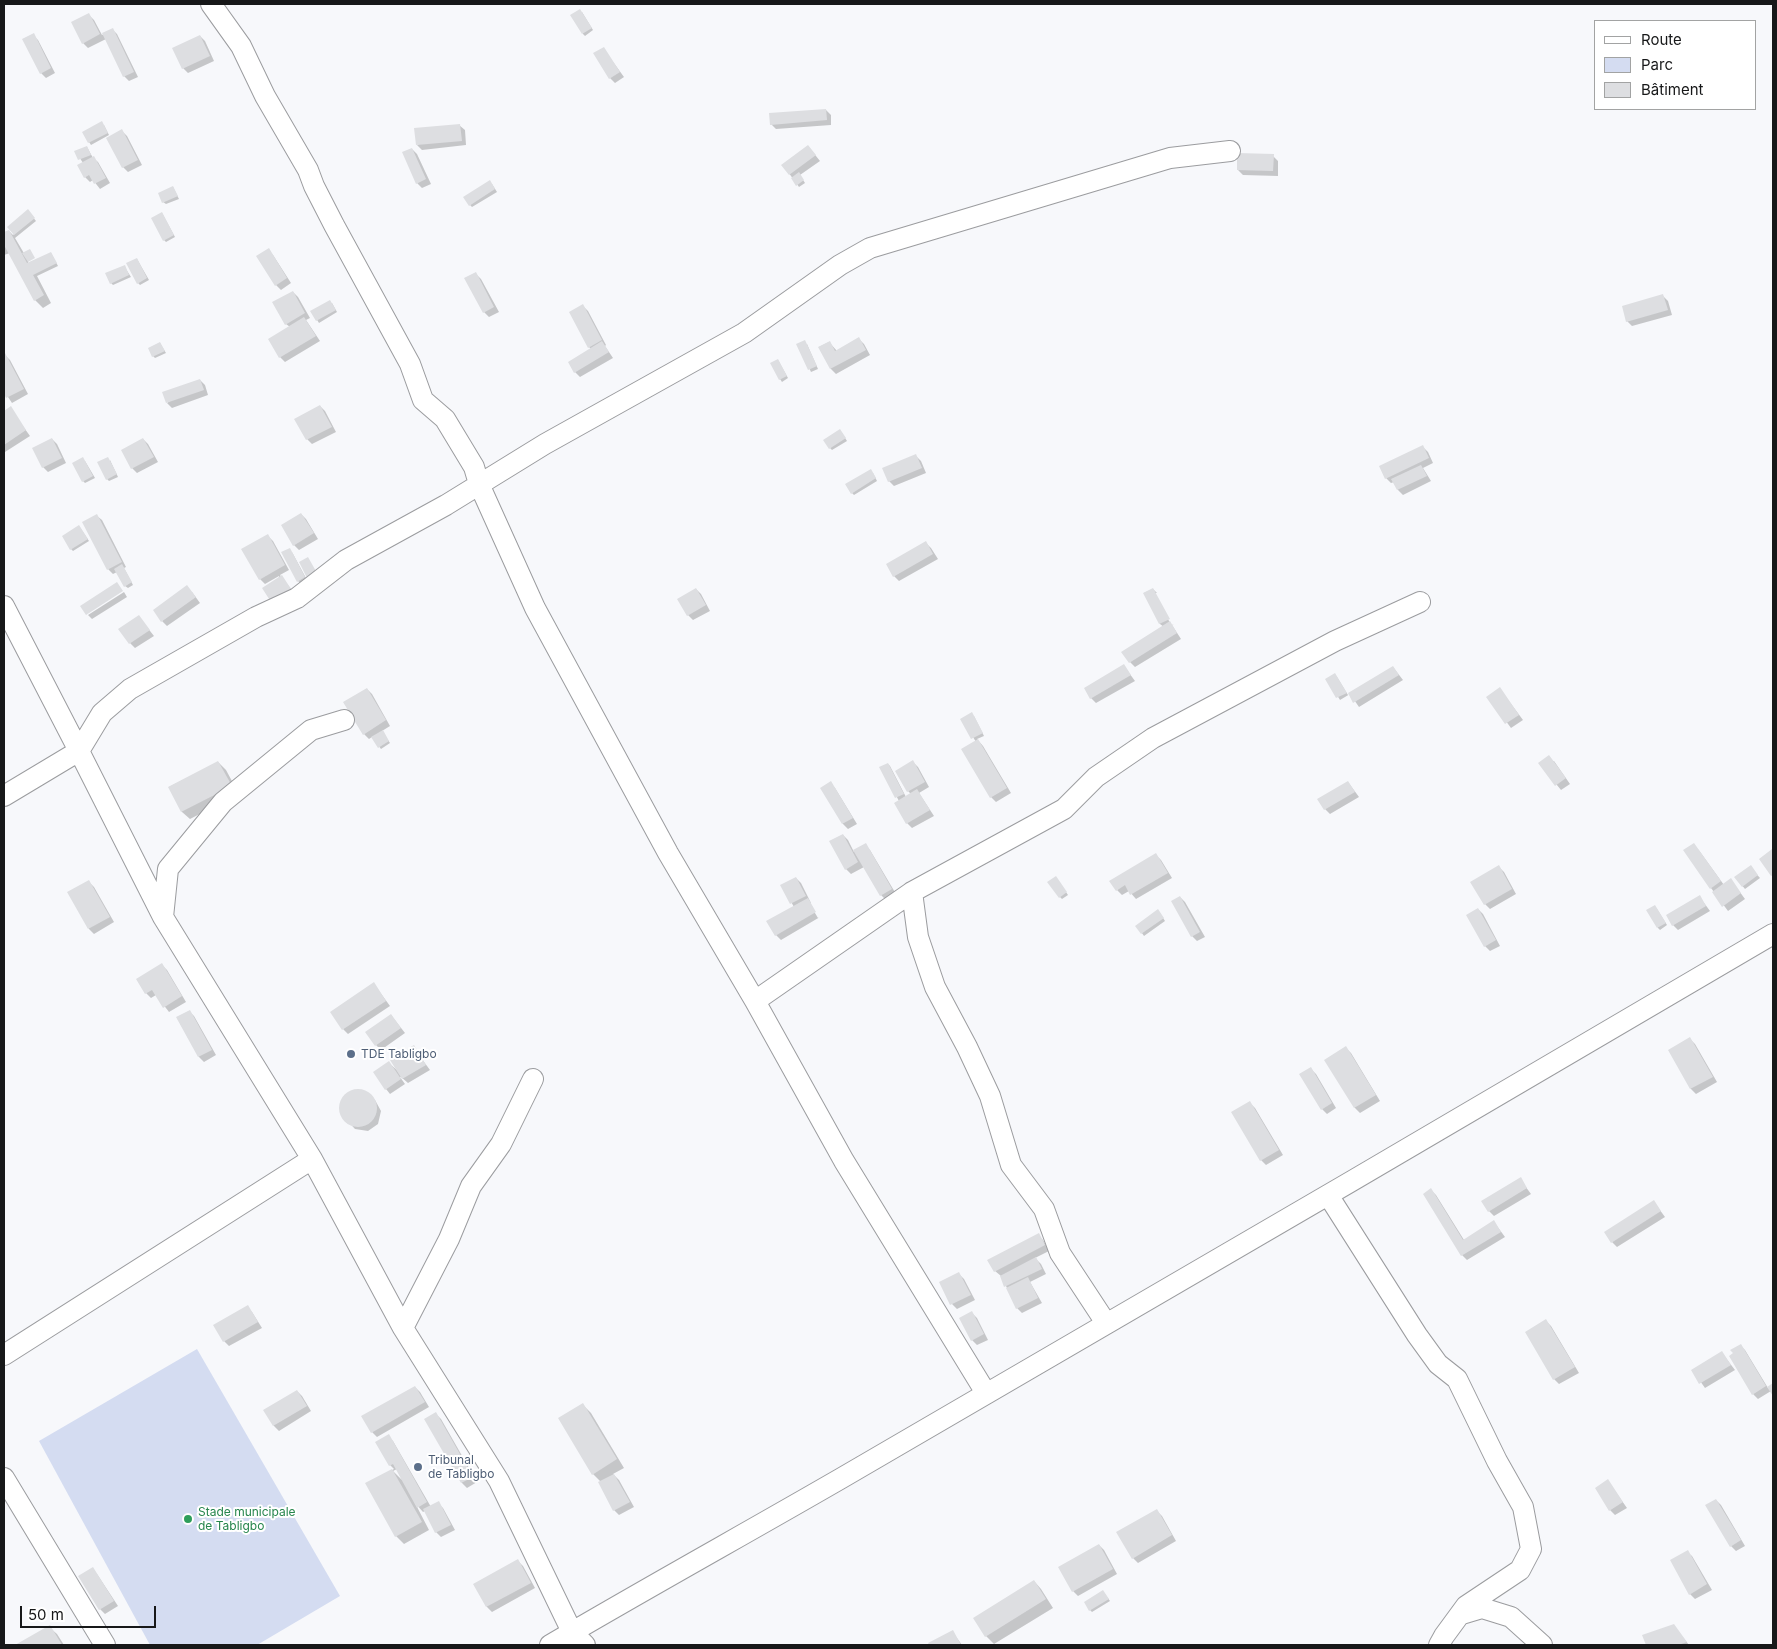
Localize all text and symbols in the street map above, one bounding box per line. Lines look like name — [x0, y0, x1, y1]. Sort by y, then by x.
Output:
legend — [1594, 20, 1757, 110]
text: Route — [1641, 30, 1682, 49]
text: Parc — [1641, 55, 1673, 74]
text: Bâtiment — [1641, 80, 1703, 99]
place label: TDE Tabligbo — [361, 1047, 437, 1061]
marker: TDE Tabligbo — [345, 1048, 357, 1060]
place label: Tribunal de Tabligbo — [428, 1453, 494, 1481]
marker: Tribunal de Tabligbo — [412, 1461, 424, 1473]
place label: Stade municipale de Tabligbo — [198, 1505, 296, 1533]
marker: Stade municipale de Tabligbo — [182, 1513, 194, 1525]
scale bar — [22, 1596, 159, 1628]
text: 50 m — [28, 1605, 64, 1624]

